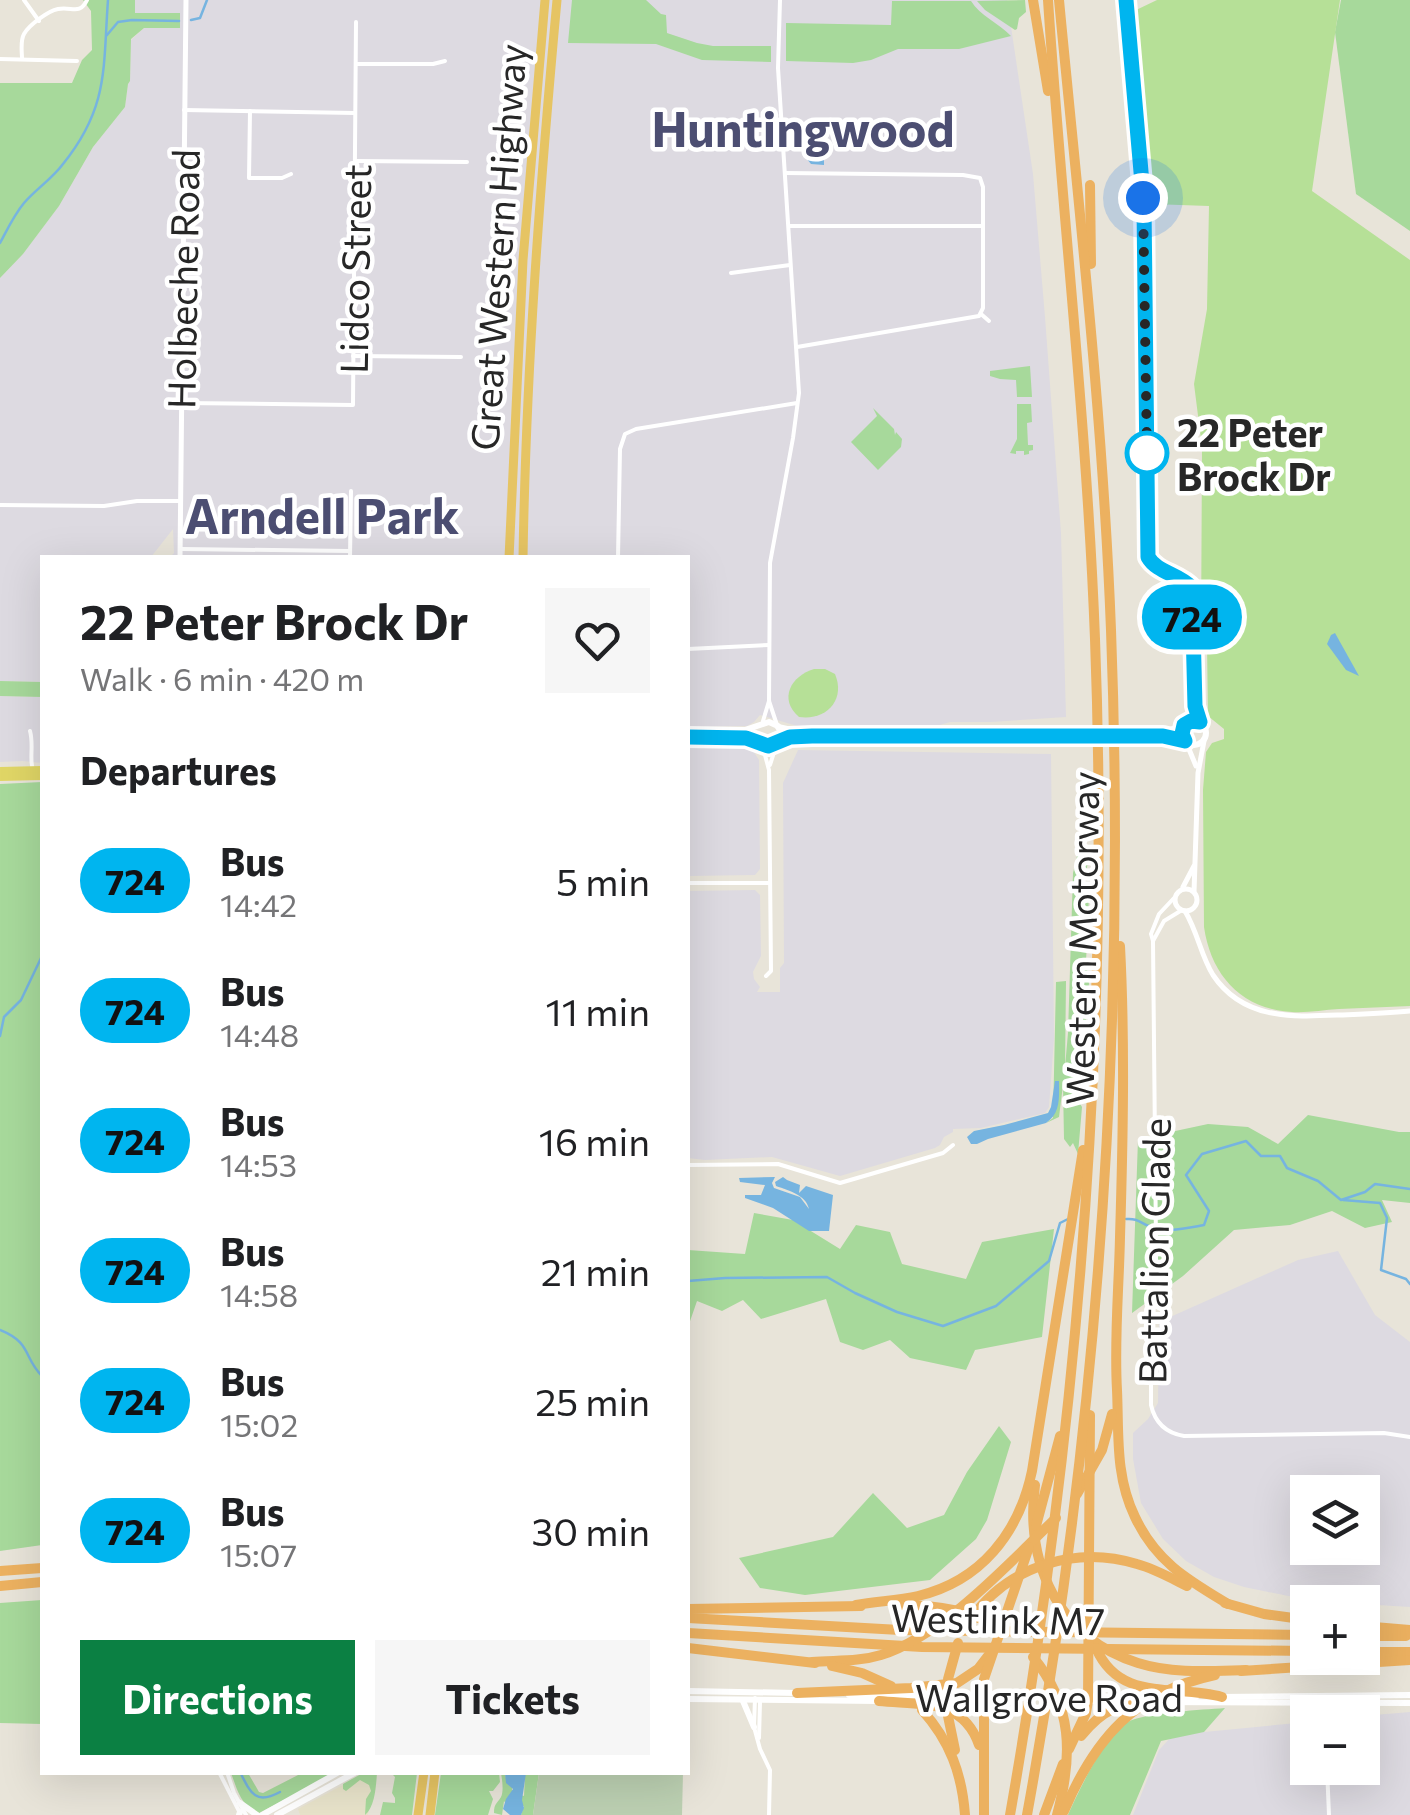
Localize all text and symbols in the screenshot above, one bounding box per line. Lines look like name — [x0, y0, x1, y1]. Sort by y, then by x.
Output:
street label: Great Western Highway — [459, 42, 535, 452]
district label: Huntingwood — [651, 98, 955, 157]
street label: Holbeche Road — [156, 149, 208, 409]
street label: Lidco Street — [329, 164, 379, 374]
your location — [1118, 173, 1168, 223]
place label: 22 Peter Brock Dr — [1177, 408, 1331, 499]
marker: 22 Peter Brock Dr — [1126, 432, 1168, 474]
district label: Arndell Park — [185, 485, 460, 544]
line badge: 724 — [1134, 584, 1250, 650]
button: heart — [545, 588, 650, 693]
text: 22 Peter Brock Dr — [80, 591, 468, 650]
text: 724 — [1162, 596, 1222, 639]
text: Walk · 6 min · 420 m — [80, 658, 364, 698]
text: Departures — [80, 746, 277, 793]
street label: Western Motorway — [1055, 771, 1107, 1105]
text: Bus — [220, 837, 285, 884]
text: 5 min — [556, 857, 650, 904]
text: 724 — [105, 859, 165, 902]
text: 14:42 — [220, 884, 297, 924]
text: Bus — [220, 967, 285, 1014]
text: 11 min — [546, 987, 650, 1034]
text: 724 — [105, 989, 165, 1032]
text: 14:48 — [220, 1014, 299, 1054]
text: Bus — [220, 1097, 285, 1144]
text: 16 min — [539, 1117, 650, 1164]
street label: Battalion Glade — [1127, 1118, 1179, 1384]
text: 724 — [105, 1119, 165, 1162]
text: 14:53 — [220, 1144, 297, 1184]
text: Bus — [220, 1227, 285, 1274]
text: 21 min — [541, 1247, 650, 1294]
text: 724 — [105, 1249, 165, 1292]
text: 14:58 — [220, 1274, 298, 1314]
text: Bus — [220, 1357, 285, 1404]
text: 25 min — [535, 1377, 650, 1424]
text: 724 — [105, 1379, 165, 1422]
text: 15:02 — [220, 1404, 298, 1444]
map controls — [1290, 1475, 1380, 1785]
button: layers — [1290, 1475, 1380, 1565]
text: Bus — [220, 1487, 285, 1534]
text: 30 min — [532, 1507, 650, 1554]
text: 724 — [105, 1509, 165, 1552]
text: 15:07 — [220, 1534, 297, 1574]
button: + — [1290, 1585, 1380, 1675]
street label: Westlink M7 — [890, 1593, 1106, 1643]
button: Directions — [80, 1640, 355, 1755]
button: Tickets — [375, 1640, 650, 1755]
street label: Wallgrove Road — [915, 1673, 1183, 1720]
button: − — [1290, 1695, 1380, 1785]

